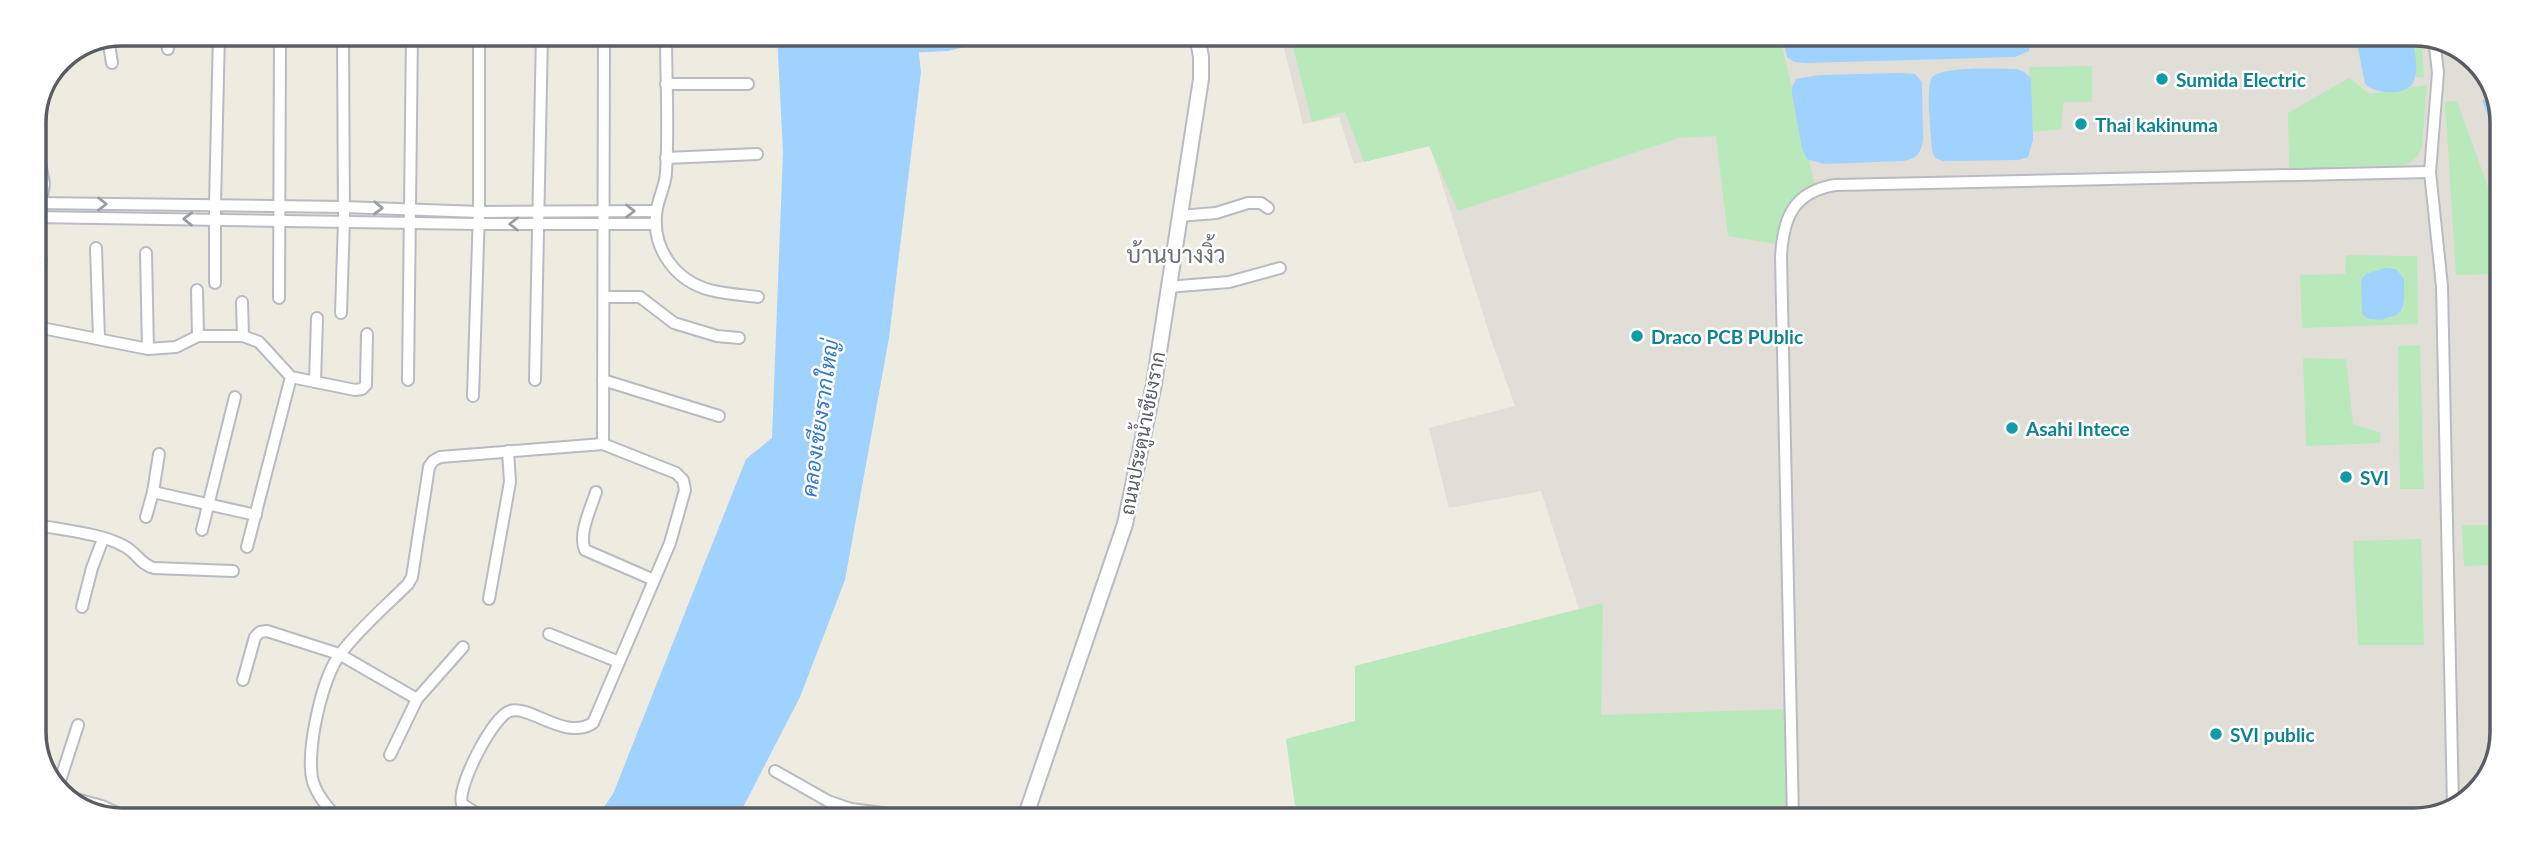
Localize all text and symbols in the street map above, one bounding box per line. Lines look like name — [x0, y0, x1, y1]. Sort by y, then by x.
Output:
place label: Sumida Electric — [2176, 68, 2306, 91]
marker: Sumida Electric — [2154, 71, 2170, 87]
place label: Thai kakinuma — [2095, 113, 2218, 136]
marker: Thai kakinuma — [2073, 116, 2089, 132]
one-way arrow — [97, 196, 107, 212]
one-way arrow — [373, 200, 384, 215]
one-way arrow — [625, 203, 636, 219]
one-way arrow — [182, 211, 193, 227]
one-way arrow — [508, 216, 518, 232]
district label: บ้านบางงิ้ว — [1126, 234, 1226, 268]
place label: Draco PCB PUblic — [1651, 325, 1803, 348]
marker: Draco PCB PUblic — [1629, 328, 1645, 344]
water label: คลองเชียงรากใหญ่ — [796, 337, 844, 499]
street label: ถนนประตูน้ำเชียงราก — [1112, 349, 1172, 517]
place label: Asahi Intece — [2025, 417, 2130, 440]
marker: Asahi Intece — [2004, 420, 2020, 436]
place label: SVI — [2360, 466, 2389, 489]
marker: SVI — [2338, 469, 2354, 485]
place label: SVI public — [2230, 723, 2315, 746]
marker: SVI public — [2208, 726, 2224, 742]

